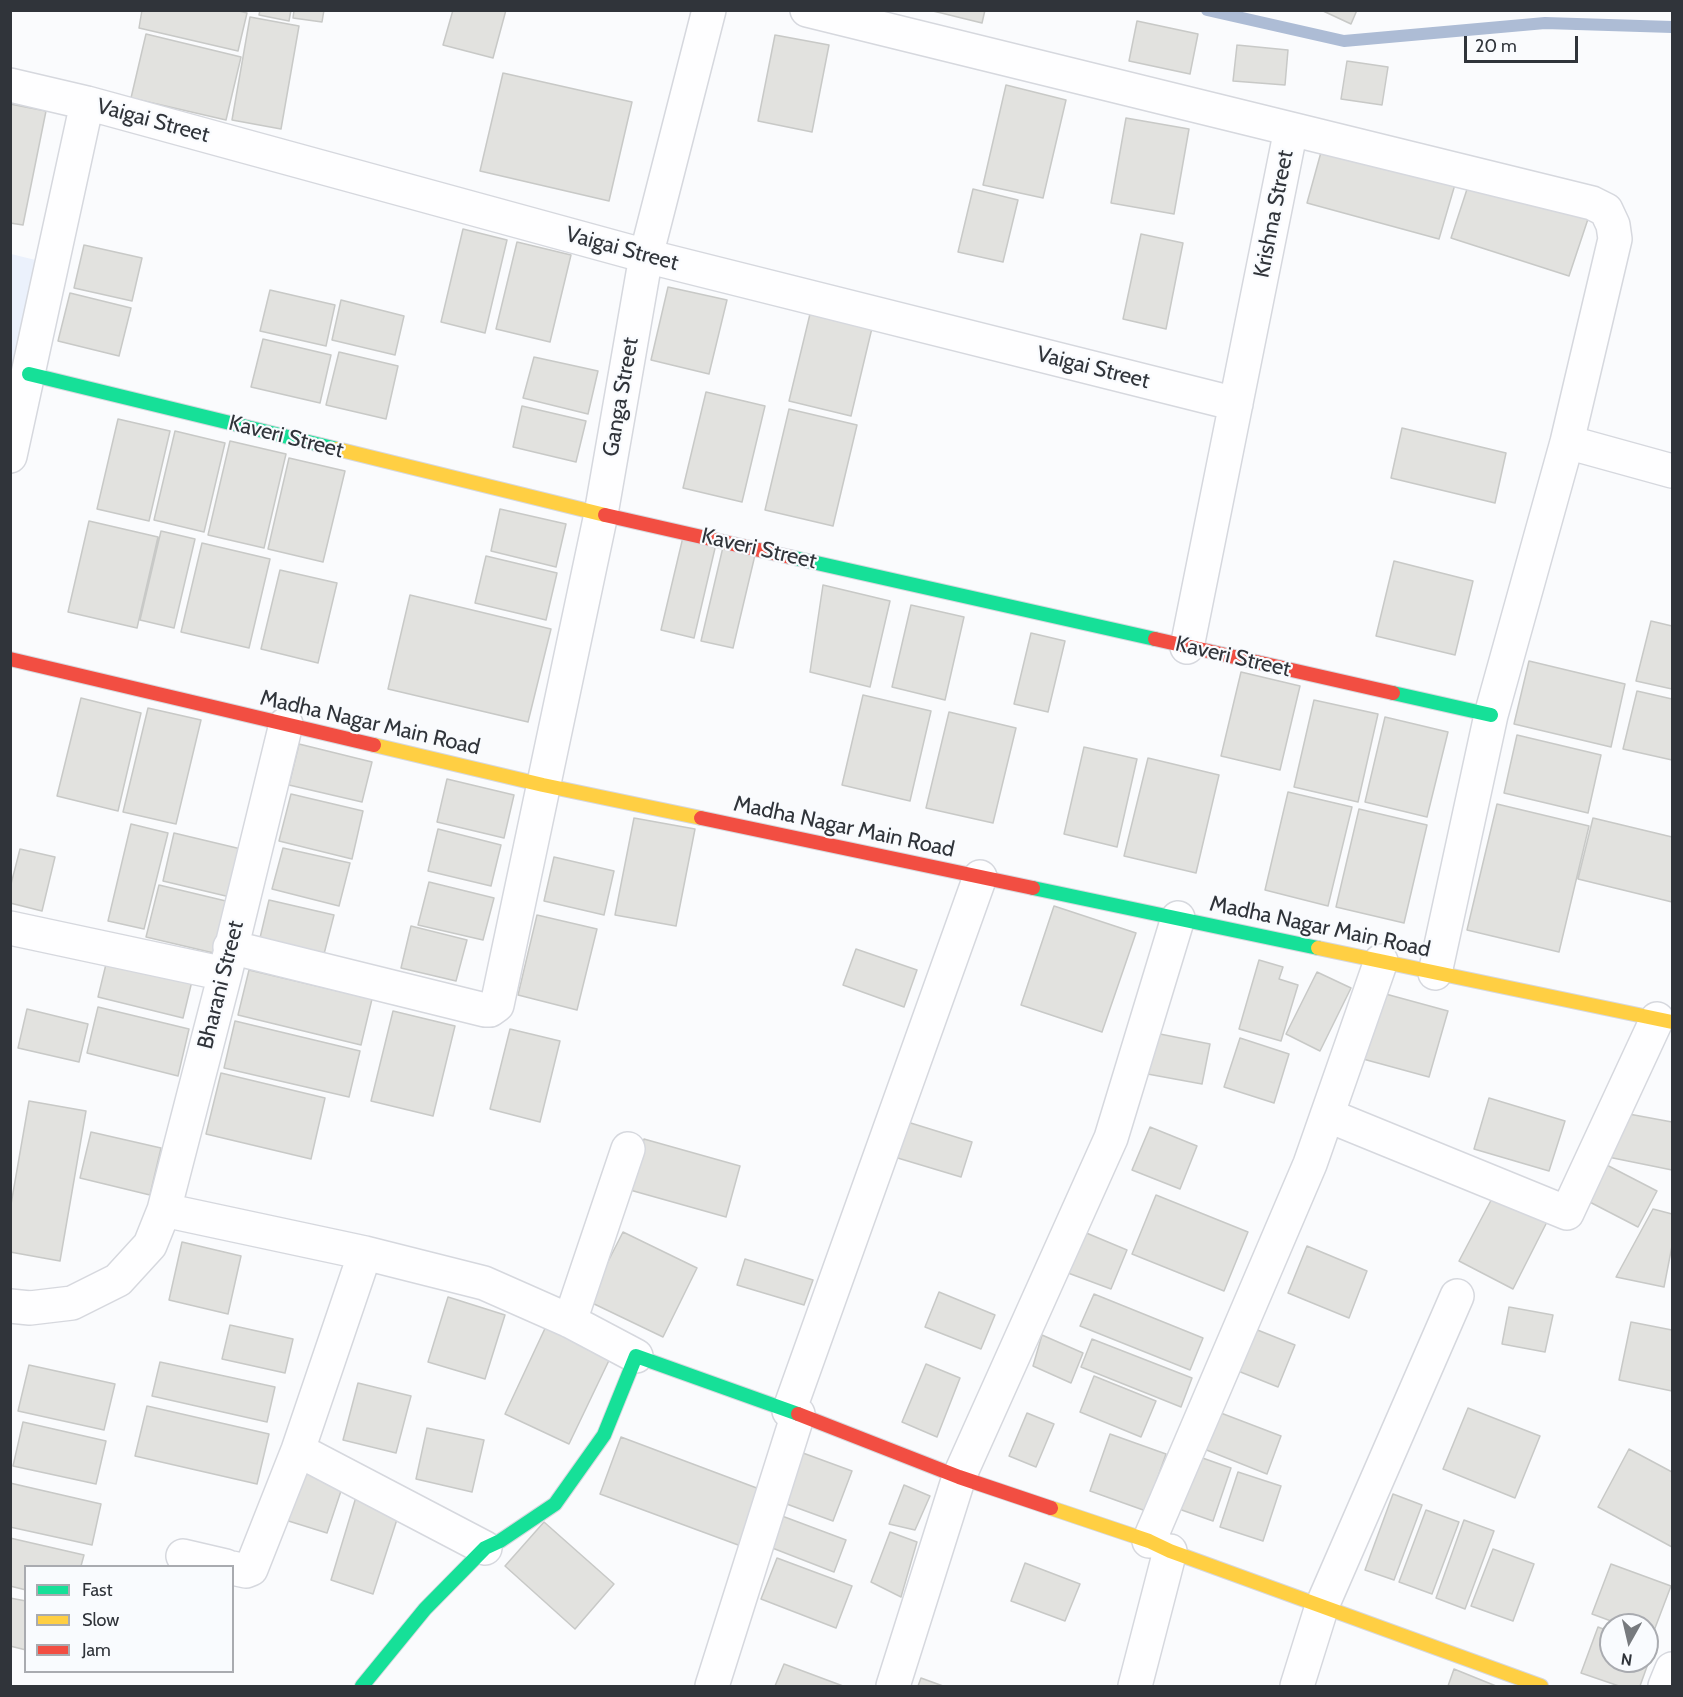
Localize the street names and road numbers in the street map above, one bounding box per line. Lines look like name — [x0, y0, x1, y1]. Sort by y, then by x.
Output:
street label: Vaigai Street — [94, 93, 212, 149]
street label: Krishna Street — [1249, 148, 1299, 280]
street label: Vaigai Street — [563, 221, 681, 277]
street label: Ganga Street — [598, 335, 644, 459]
street label: Vaigai Street — [1034, 341, 1152, 395]
street label: Kaveri Street — [226, 410, 346, 464]
street label: Kaveri Street — [699, 523, 819, 575]
street label: Kaveri Street — [1173, 631, 1293, 683]
street label: Madha Nagar Main Road — [257, 685, 483, 761]
street label: Madha Nagar Main Road — [731, 791, 957, 863]
street label: Madha Nagar Main Road — [1207, 891, 1433, 963]
street label: Bharani Street — [192, 918, 250, 1052]

